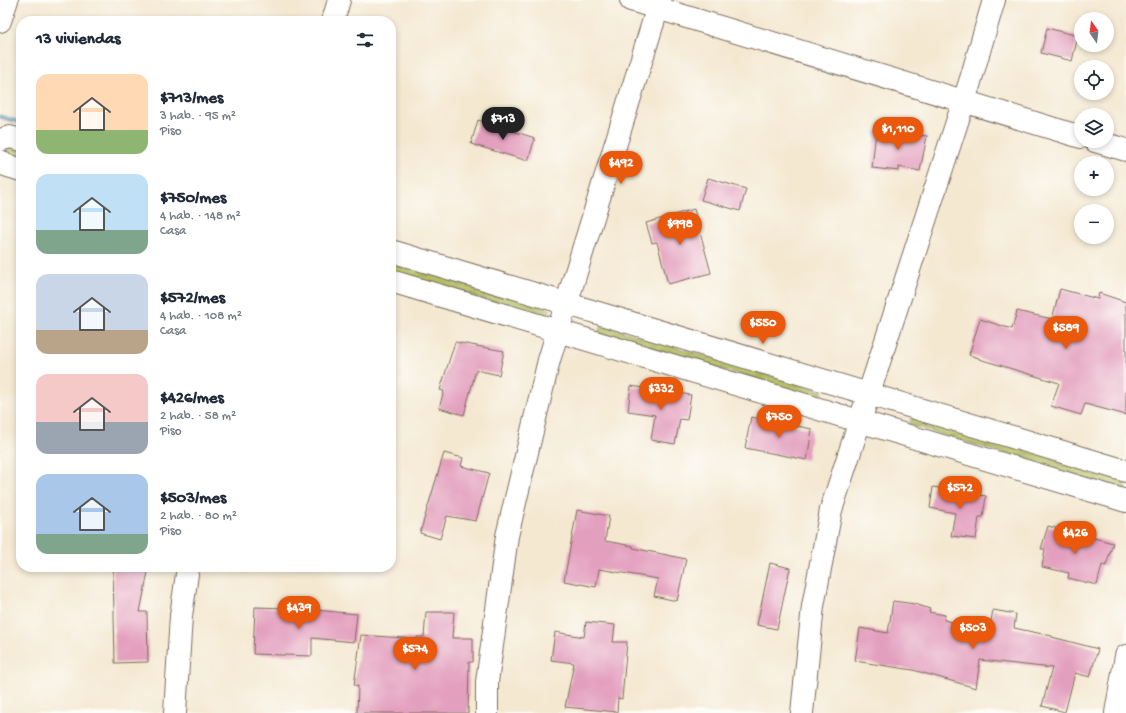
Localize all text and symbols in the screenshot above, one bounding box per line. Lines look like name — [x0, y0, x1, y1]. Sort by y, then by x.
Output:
north arrow — [1074, 12, 1114, 52]
map controls — [1074, 12, 1114, 244]
icon: filters — [354, 29, 376, 51]
text: 13 viviendas — [36, 30, 121, 50]
button: locate — [1074, 60, 1114, 100]
text: $713/mes — [160, 89, 223, 109]
icon: home — [68, 90, 116, 138]
pin: $713 — [479, 107, 527, 141]
button: layers — [1074, 108, 1114, 148]
text: 3 hab. · 95 m² — [160, 109, 236, 124]
text: $713 — [491, 112, 515, 127]
pin: $1,110 — [865, 117, 931, 151]
text: $1,110 — [881, 122, 915, 137]
text: Piso — [160, 124, 182, 139]
pin: $492 — [597, 151, 645, 185]
text: $492 — [609, 156, 633, 171]
button: + — [1074, 156, 1114, 196]
text: $750/mes — [160, 189, 226, 209]
icon: home — [68, 190, 116, 238]
button: − — [1074, 204, 1114, 244]
text: 4 hab. · 148 m² — [160, 209, 241, 224]
pin: $998 — [656, 212, 704, 246]
text: $998 — [667, 217, 693, 232]
text: Casa — [160, 224, 186, 239]
text: $572/mes — [160, 289, 225, 309]
icon: home — [68, 290, 116, 338]
text: 4 hab. · 108 m² — [160, 309, 242, 324]
pin: $550 — [739, 311, 787, 345]
text: $550 — [750, 316, 776, 331]
pin: $589 — [1042, 316, 1090, 350]
text: $589 — [1053, 321, 1079, 336]
text: Casa — [160, 324, 186, 339]
pin: $332 — [637, 377, 685, 411]
text: $332 — [648, 382, 674, 397]
text: $426/mes — [160, 389, 224, 409]
icon: home — [68, 390, 116, 438]
pin: $750 — [755, 405, 803, 439]
text: 2 hab. · 58 m² — [160, 409, 236, 424]
text: $750 — [766, 410, 792, 425]
text: Piso — [160, 424, 182, 439]
pin: $572 — [936, 476, 984, 510]
text: $572 — [947, 481, 973, 496]
text: $503/mes — [160, 489, 226, 509]
icon: home — [68, 490, 116, 538]
text: 2 hab. · 80 m² — [160, 509, 237, 524]
pin: $426 — [1051, 521, 1099, 555]
text: Piso — [160, 524, 182, 539]
text: $426 — [1063, 526, 1087, 541]
pin: $439 — [275, 596, 323, 630]
text: $439 — [286, 601, 312, 616]
pin: $503 — [949, 616, 997, 650]
text: $503 — [960, 621, 986, 636]
pin: $574 — [391, 637, 439, 671]
text: $574 — [402, 642, 428, 657]

